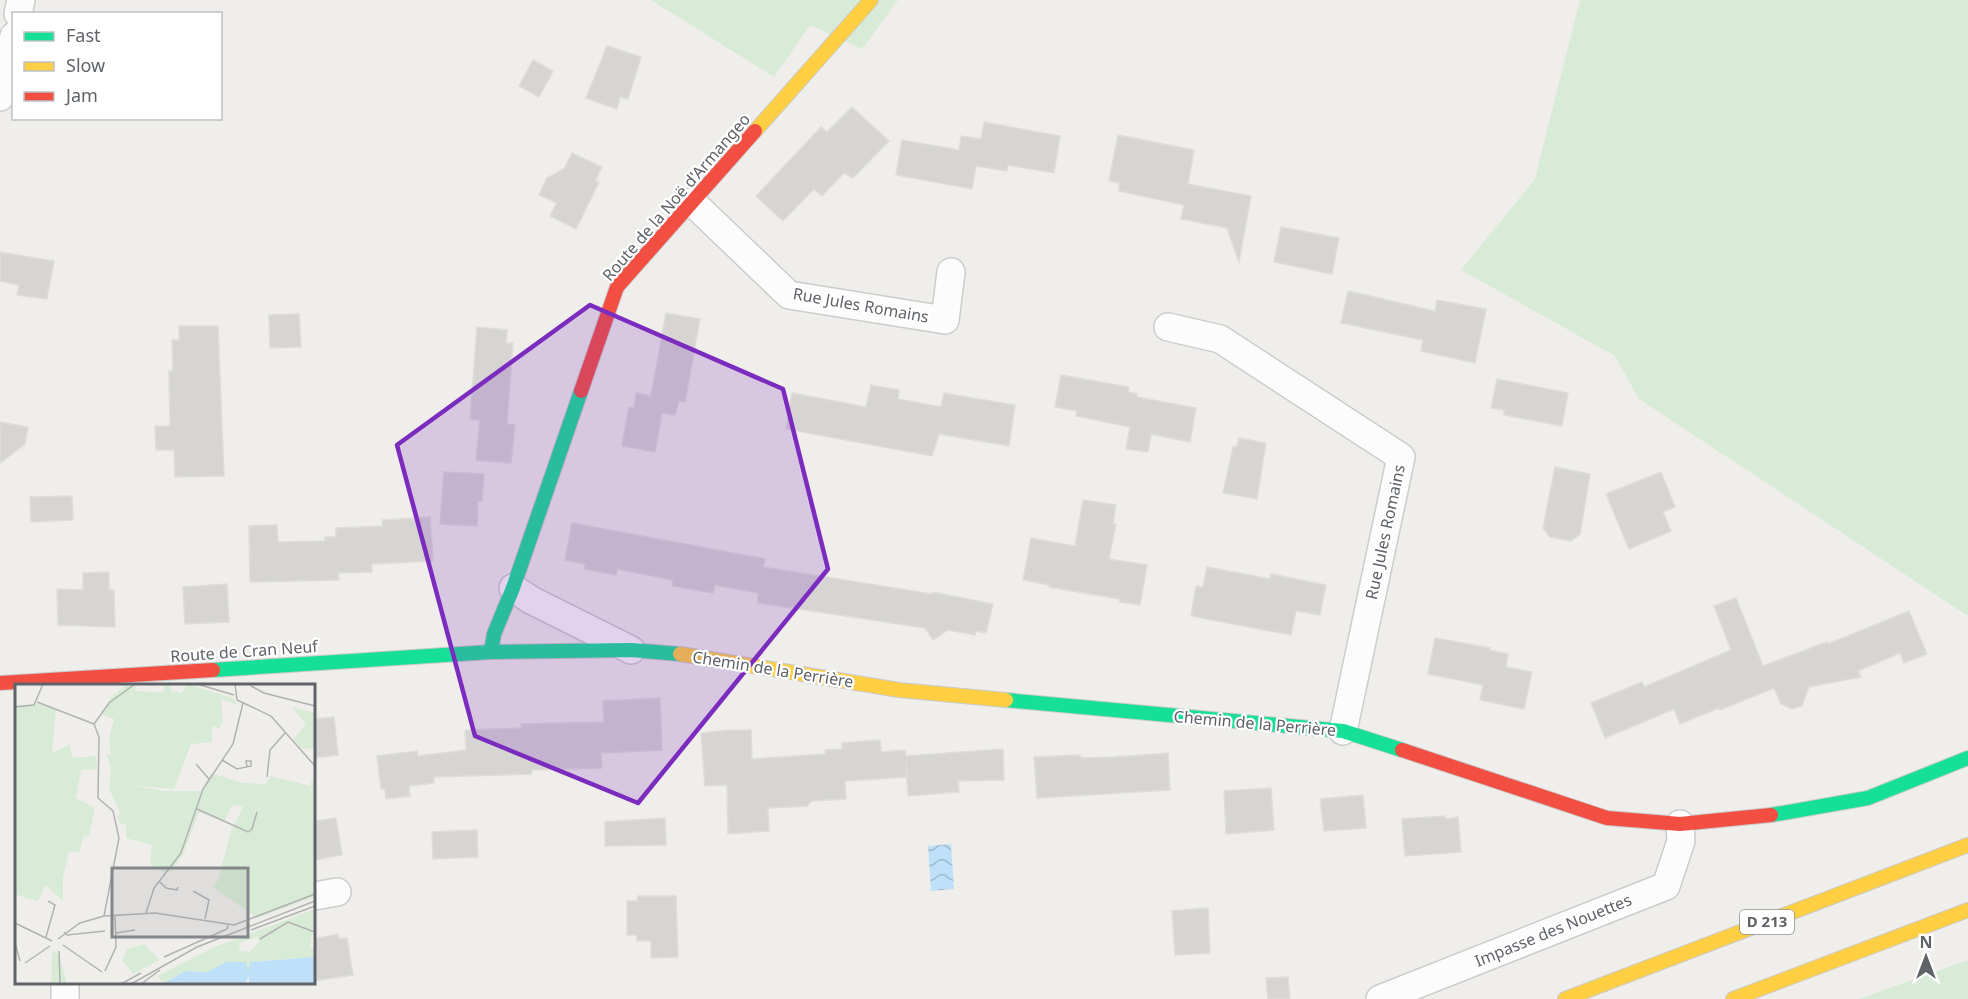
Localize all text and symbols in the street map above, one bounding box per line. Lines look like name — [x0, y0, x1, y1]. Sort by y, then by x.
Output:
legend — [12, 12, 222, 120]
text: Fast — [66, 23, 101, 47]
text: Slow — [66, 53, 105, 77]
text: Jam — [64, 83, 98, 107]
street label: Route de la Noë d'Armangeo — [597, 109, 755, 285]
street label: Rue Jules Romains — [791, 282, 931, 328]
street label: Rue Jules Romains — [1360, 462, 1410, 602]
street label: Route de Cran Neuf — [170, 635, 320, 667]
street label: Chemin de la Perrière — [691, 645, 855, 693]
inset map — [15, 684, 315, 984]
street label: Chemin de la Perrière — [1173, 705, 1337, 741]
street label: Impasse des Nouettes — [1471, 888, 1635, 972]
road number: D 213 — [1740, 910, 1794, 934]
north arrow — [1896, 927, 1956, 987]
text: N — [1919, 931, 1933, 953]

